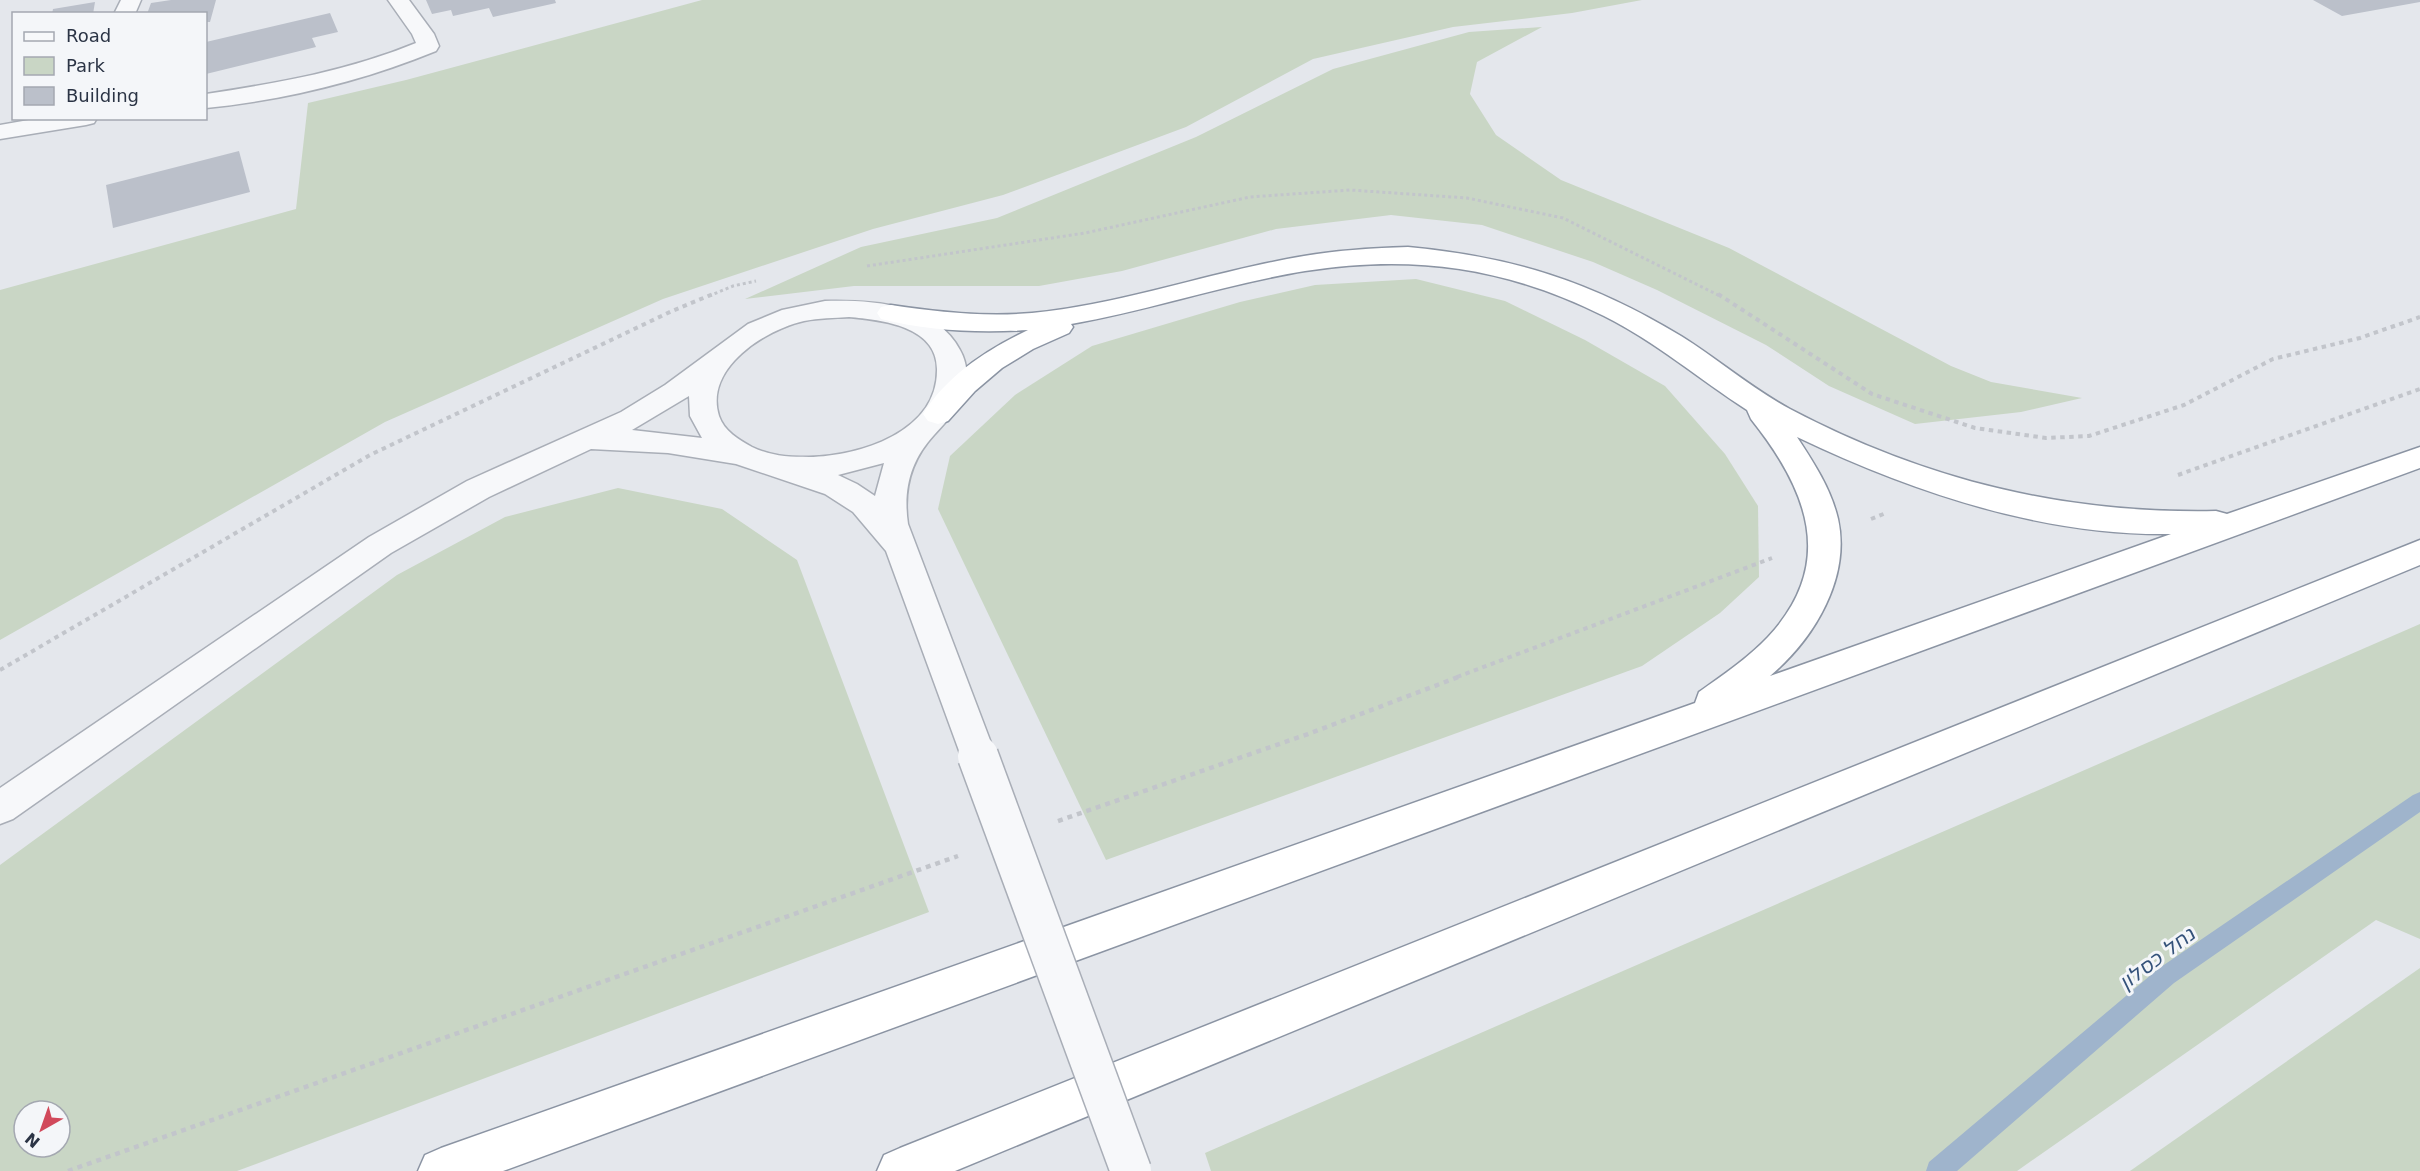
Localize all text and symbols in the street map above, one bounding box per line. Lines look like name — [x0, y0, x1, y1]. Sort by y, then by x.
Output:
legend — [12, 12, 207, 120]
text: Road — [66, 25, 111, 46]
text: Park — [66, 55, 105, 76]
text: Building — [66, 85, 139, 106]
water label: נחל כסלון — [2114, 921, 2200, 994]
north arrow — [12, 1099, 72, 1159]
text: N — [21, 1129, 44, 1152]

